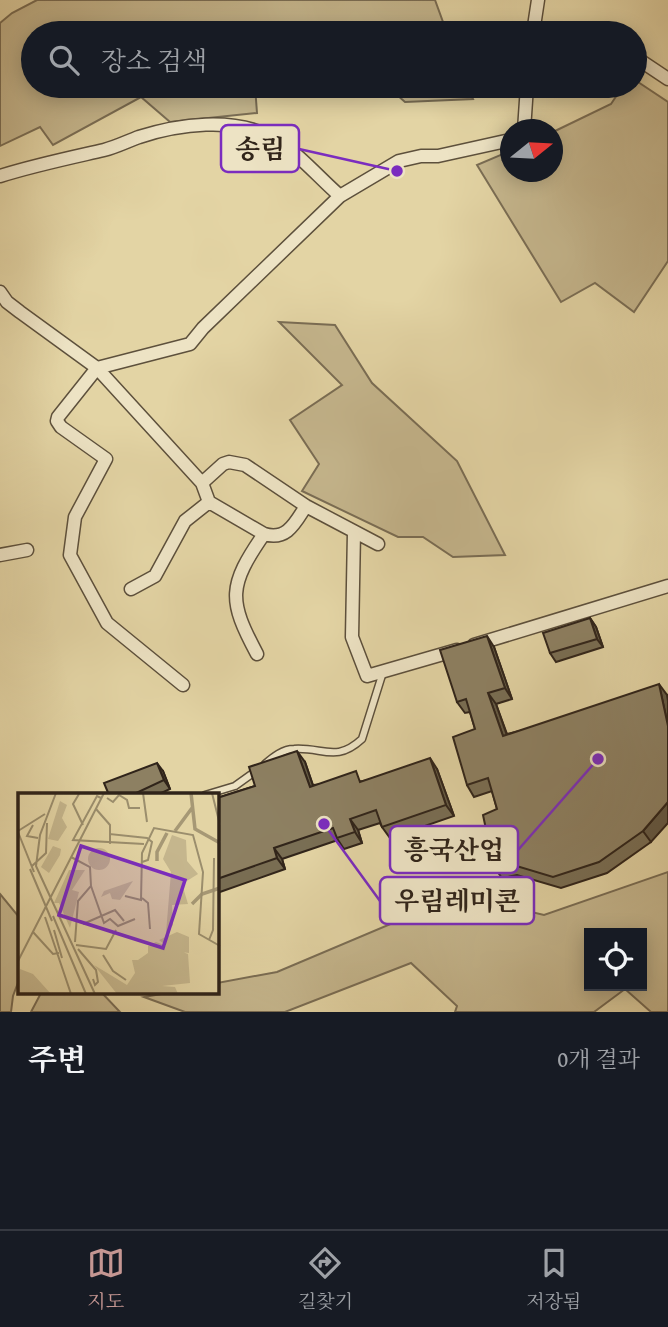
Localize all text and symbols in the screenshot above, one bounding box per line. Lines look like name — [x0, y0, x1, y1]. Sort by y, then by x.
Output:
search box — [21, 21, 647, 98]
icon: search — [45, 41, 83, 79]
text: 장소 검색 — [101, 41, 207, 80]
north arrow — [500, 119, 563, 182]
callout: 송림 — [221, 125, 299, 172]
text: 송림 — [235, 129, 285, 168]
inset map — [18, 793, 219, 995]
callout: 흥국산업 — [390, 826, 518, 873]
text: 흥국산업 — [404, 830, 504, 869]
callout: 우림레미콘 — [380, 877, 534, 924]
text: 우림레미콘 — [394, 881, 520, 920]
map controls — [584, 928, 647, 991]
button: locate — [584, 928, 647, 991]
text: 주변 — [28, 1037, 86, 1081]
text: 0개 결과 — [557, 1042, 640, 1075]
tab: 지도 — [87, 1244, 125, 1315]
tab: 길찾기 — [298, 1244, 353, 1315]
tab: 저장됨 — [526, 1244, 581, 1315]

